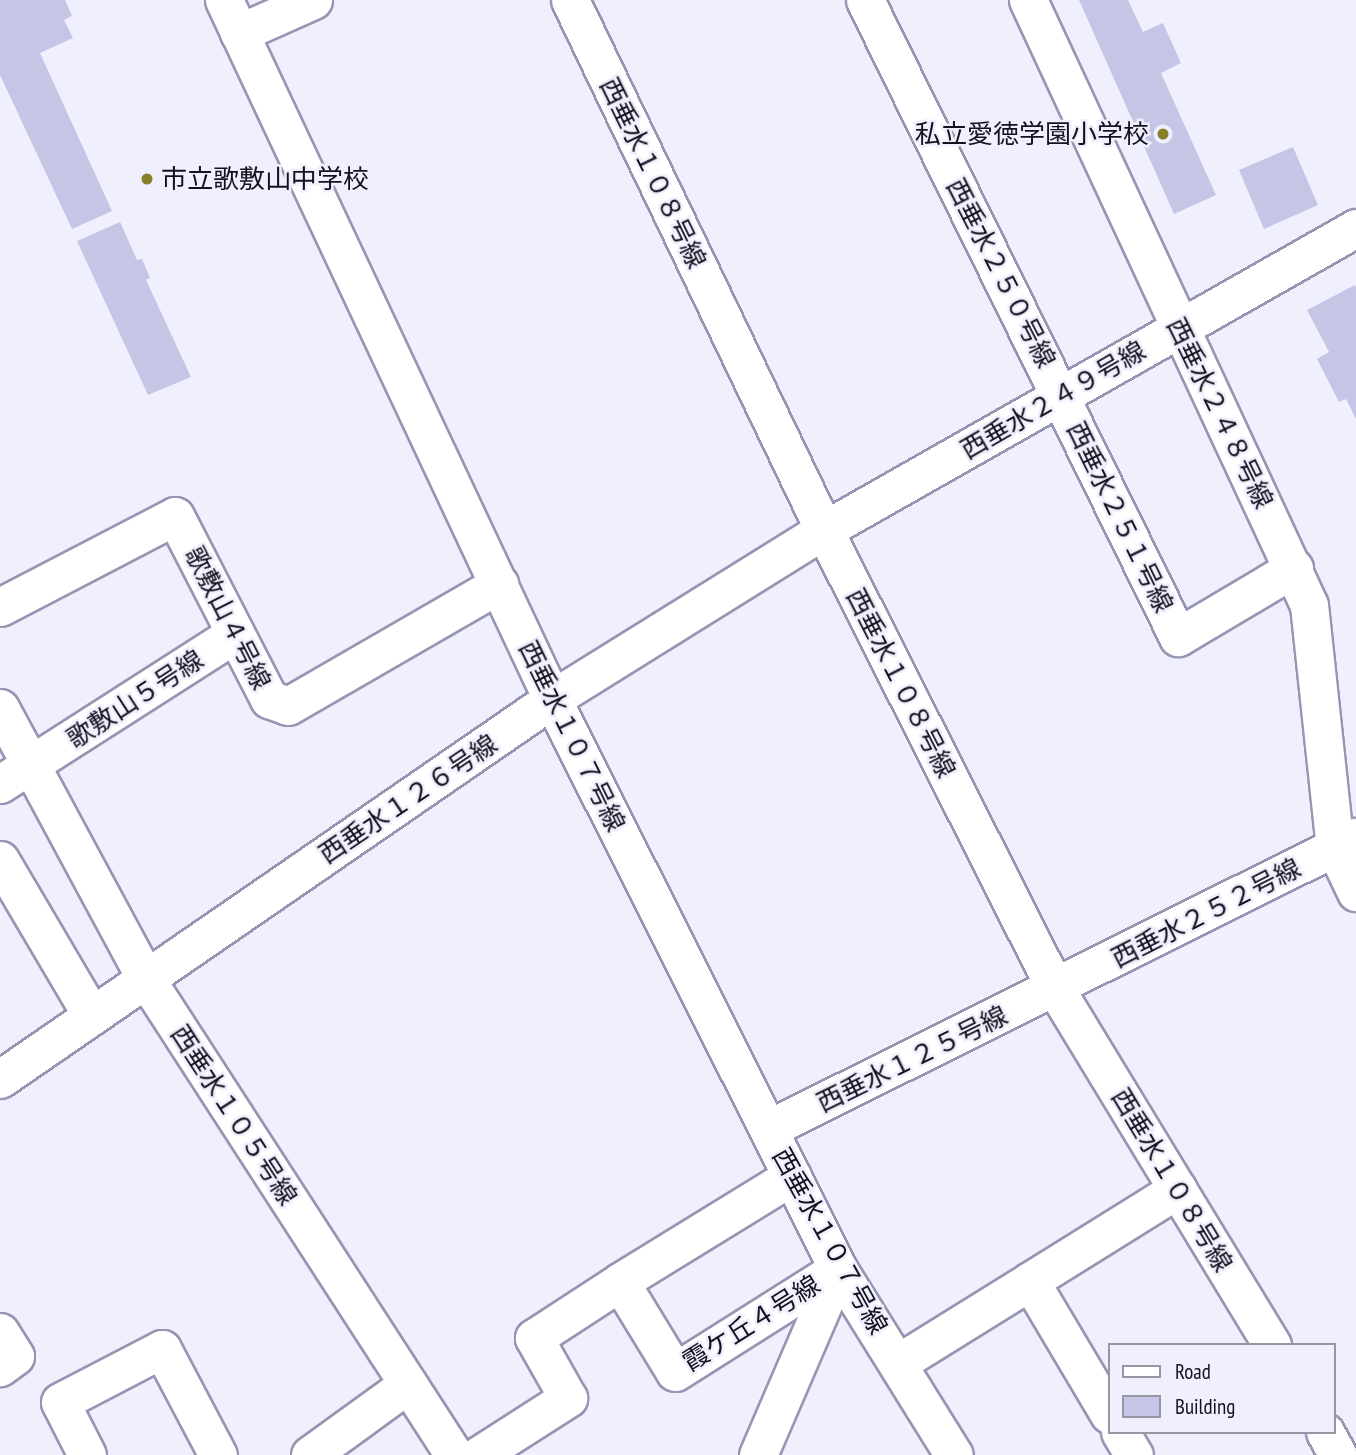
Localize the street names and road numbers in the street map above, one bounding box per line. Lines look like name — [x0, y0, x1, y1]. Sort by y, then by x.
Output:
street label: 西垂水１０８号線 — [593, 73, 713, 273]
street label: 西垂水２５０号線 — [940, 173, 1062, 373]
street label: 西垂水２４８号線 — [1160, 313, 1280, 513]
street label: 西垂水２４９号線 — [955, 334, 1151, 466]
street label: 西垂水２５１号線 — [1060, 417, 1180, 617]
street label: 歌敷山４号線 — [179, 541, 277, 695]
street label: 西垂水１０８号線 — [840, 583, 962, 783]
street label: 西垂水１０７号線 — [512, 636, 632, 836]
street label: 歌敷山５号線 — [61, 643, 209, 755]
street label: 西垂水１２６号線 — [313, 728, 503, 870]
street label: 西垂水２５２号線 — [1106, 852, 1306, 974]
street label: 西垂水１２５号線 — [812, 999, 1012, 1119]
street label: 西垂水１０５号線 — [164, 1019, 304, 1211]
street label: 西垂水１０８号線 — [1105, 1083, 1239, 1277]
street label: 西垂水１０７号線 — [766, 1142, 894, 1340]
street label: 霞ケ丘４号線 — [677, 1268, 825, 1378]

